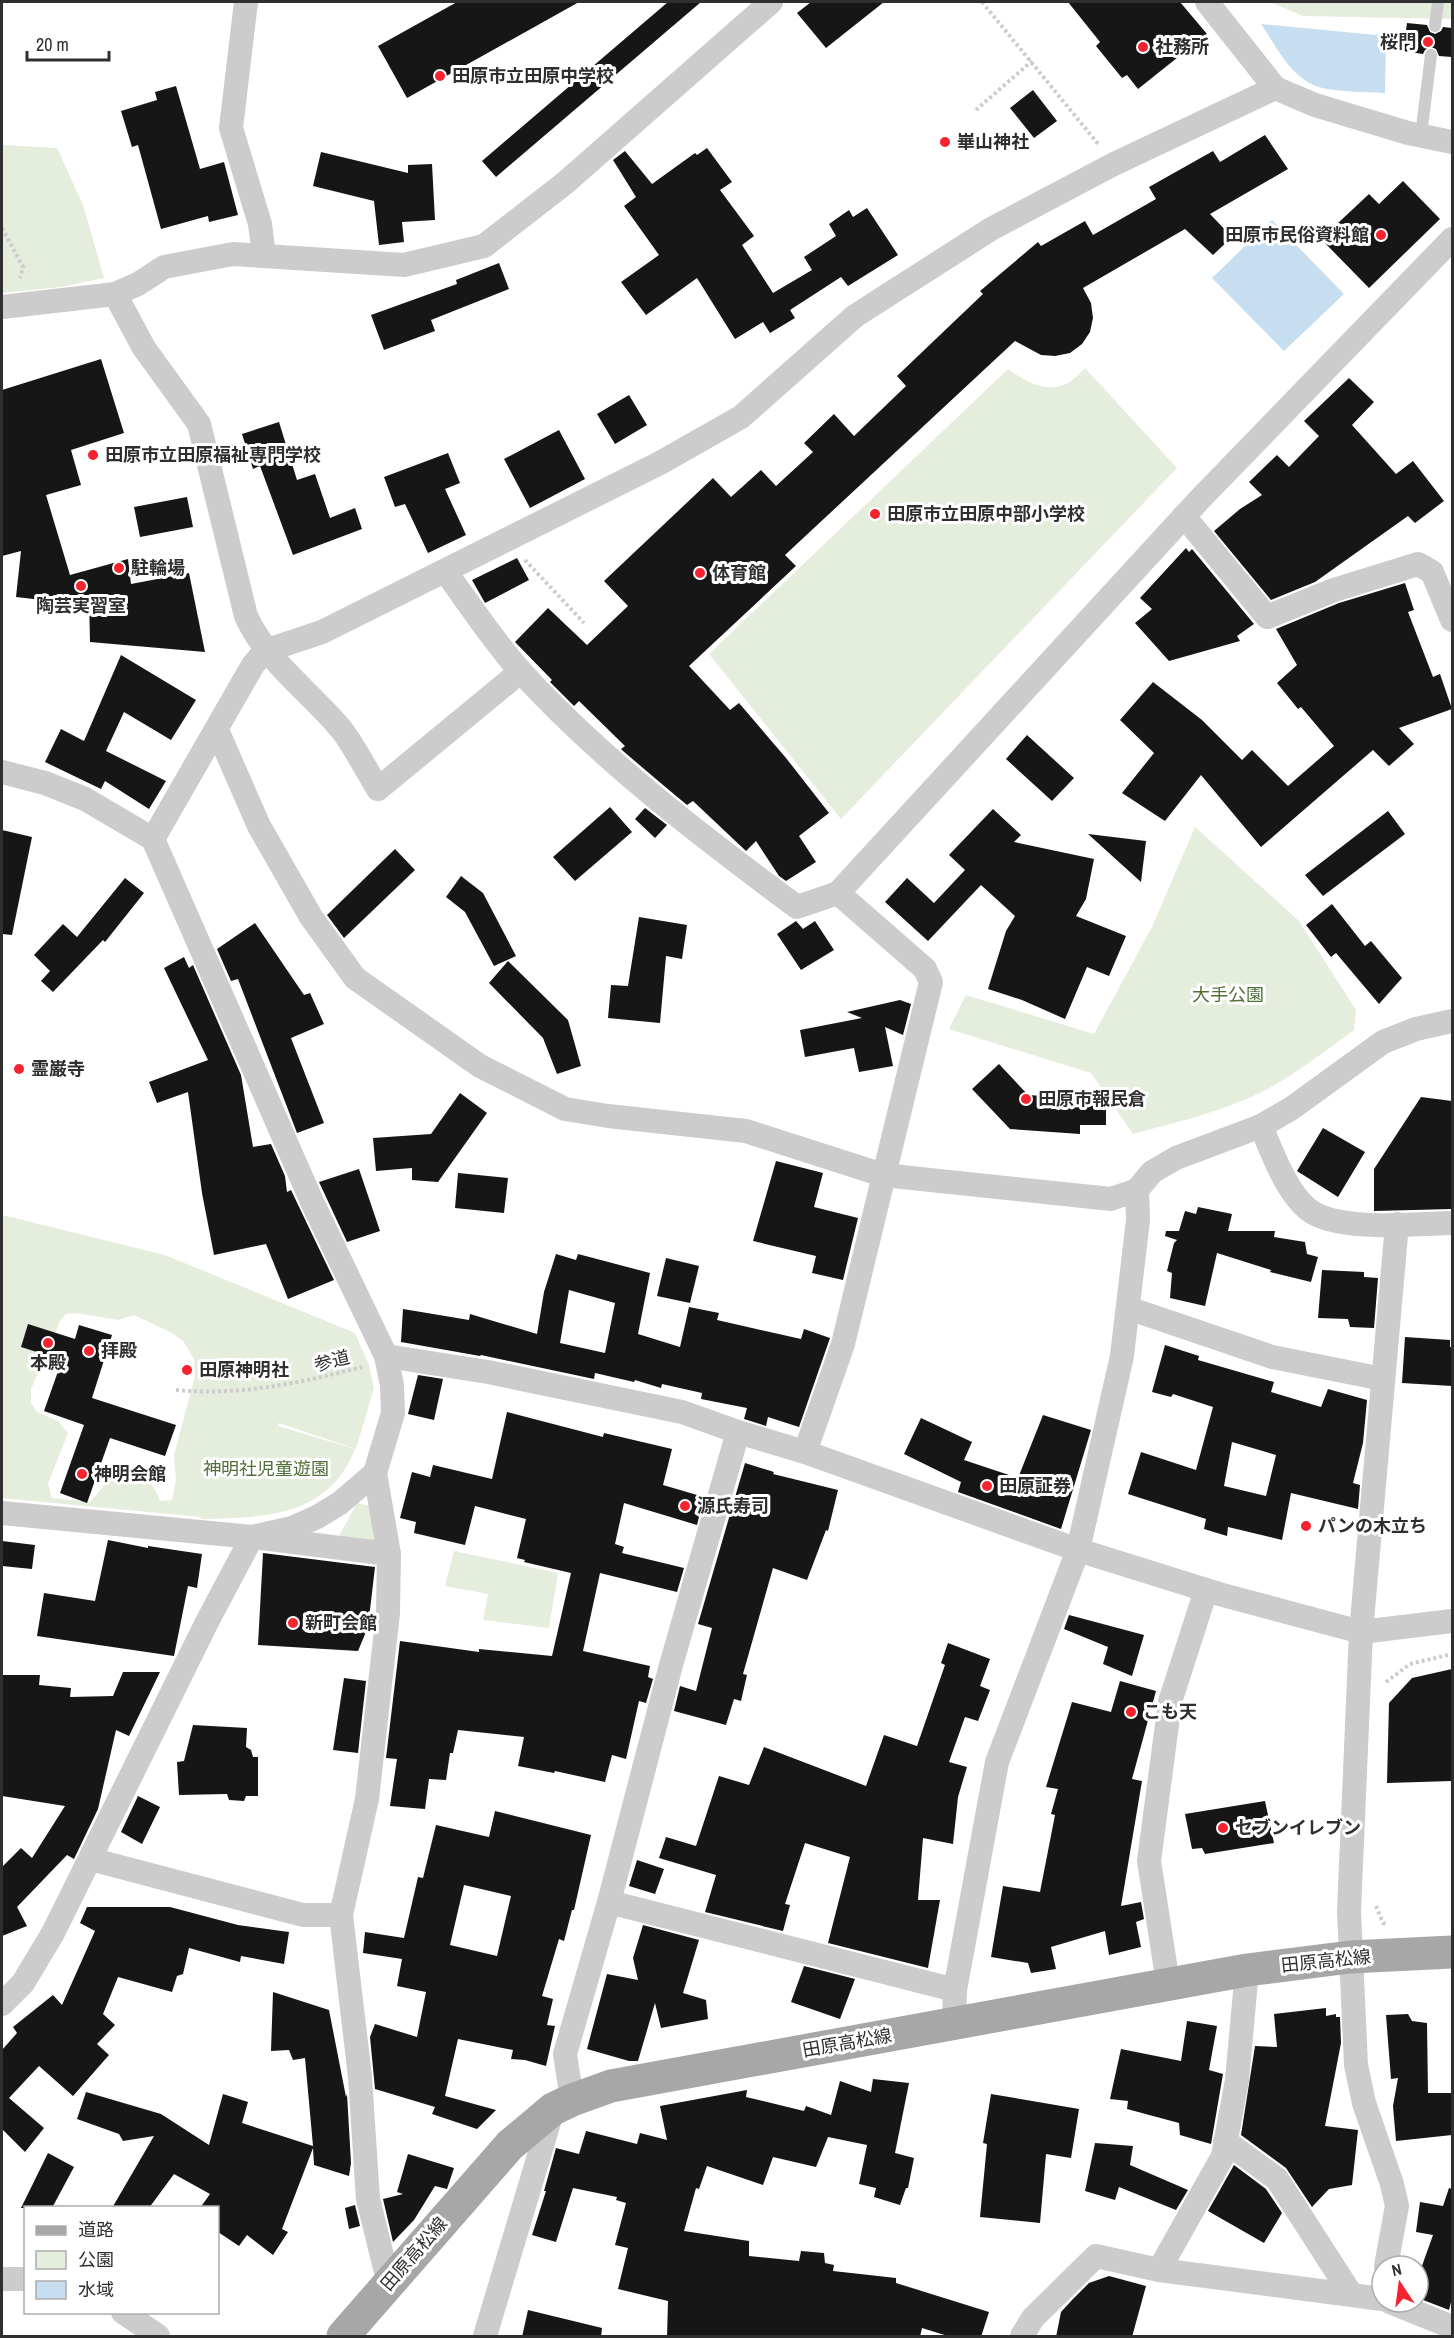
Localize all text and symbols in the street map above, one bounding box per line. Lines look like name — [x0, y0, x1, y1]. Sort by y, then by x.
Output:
scale bar — [27, 24, 110, 62]
place label: 桜門 — [1380, 29, 1416, 54]
text: 20 m — [36, 32, 69, 57]
place label: 社務所 — [1155, 34, 1209, 59]
marker: 桜門 — [1421, 35, 1435, 49]
marker: 社務所 — [1136, 40, 1150, 54]
place label: 田原市立田原中学校 — [452, 63, 614, 88]
marker: 田原市立田原中学校 — [433, 69, 447, 83]
place label: 崋山神社 — [957, 129, 1029, 154]
marker: 崋山神社 — [938, 135, 952, 149]
place label: 田原市民俗資料館 — [1225, 222, 1369, 247]
marker: 田原市民俗資料館 — [1374, 228, 1388, 242]
place label: 田原市立田原福祉専門学校 — [105, 442, 321, 467]
marker: 田原市立田原福祉専門学校 — [86, 448, 100, 462]
place label: 田原市立田原中部小学校 — [887, 501, 1085, 526]
marker: 田原市立田原中部小学校 — [868, 507, 882, 521]
place label: 駐輪場 — [131, 555, 185, 580]
place label: 体育館 — [712, 560, 766, 585]
marker: 駐輪場 — [112, 561, 126, 575]
marker: 体育館 — [693, 566, 707, 580]
marker: 陶芸実習室 — [74, 579, 88, 593]
place label: 陶芸実習室 — [36, 593, 126, 618]
park label: 大手公園 — [1192, 982, 1264, 1007]
place label: 霊巌寺 — [31, 1056, 85, 1081]
marker: 霊巌寺 — [12, 1062, 26, 1076]
place label: 田原市報民倉 — [1038, 1086, 1146, 1111]
marker: 田原市報民倉 — [1019, 1092, 1033, 1106]
marker: 本殿 — [41, 1336, 55, 1350]
place label: 拝殿 — [101, 1338, 137, 1363]
marker: 拝殿 — [82, 1344, 96, 1358]
street label: 参道 — [311, 1344, 352, 1377]
place label: 本殿 — [30, 1350, 66, 1375]
place label: 田原神明社 — [199, 1357, 289, 1382]
marker: 田原神明社 — [180, 1363, 194, 1377]
park label: 神明社児童遊園 — [203, 1456, 329, 1481]
place label: 神明会館 — [94, 1461, 166, 1486]
marker: 神明会館 — [75, 1467, 89, 1481]
place label: 田原証券 — [999, 1473, 1071, 1498]
marker: 田原証券 — [980, 1479, 994, 1493]
place label: 源氏寿司 — [697, 1493, 769, 1518]
marker: 源氏寿司 — [678, 1499, 692, 1513]
place label: パンの木立ち — [1318, 1513, 1427, 1538]
marker: パンの木立ち — [1299, 1519, 1313, 1533]
place label: 新町会館 — [305, 1610, 377, 1635]
marker: 新町会館 — [286, 1616, 300, 1630]
place label: こも天 — [1143, 1699, 1197, 1724]
marker: こも天 — [1124, 1705, 1138, 1719]
place label: セブンイレブン — [1235, 1815, 1361, 1840]
marker: セブンイレブン — [1216, 1821, 1230, 1835]
street label: 田原高松線 — [1280, 1943, 1372, 1978]
street label: 田原高松線 — [800, 2022, 893, 2063]
legend — [24, 2206, 219, 2314]
street label: 田原高松線 — [375, 2212, 453, 2296]
text: 道路 — [78, 2217, 114, 2242]
text: 公園 — [78, 2247, 114, 2272]
north arrow — [1370, 2254, 1430, 2314]
text: N — [1390, 2258, 1404, 2281]
text: 水域 — [78, 2277, 114, 2302]

